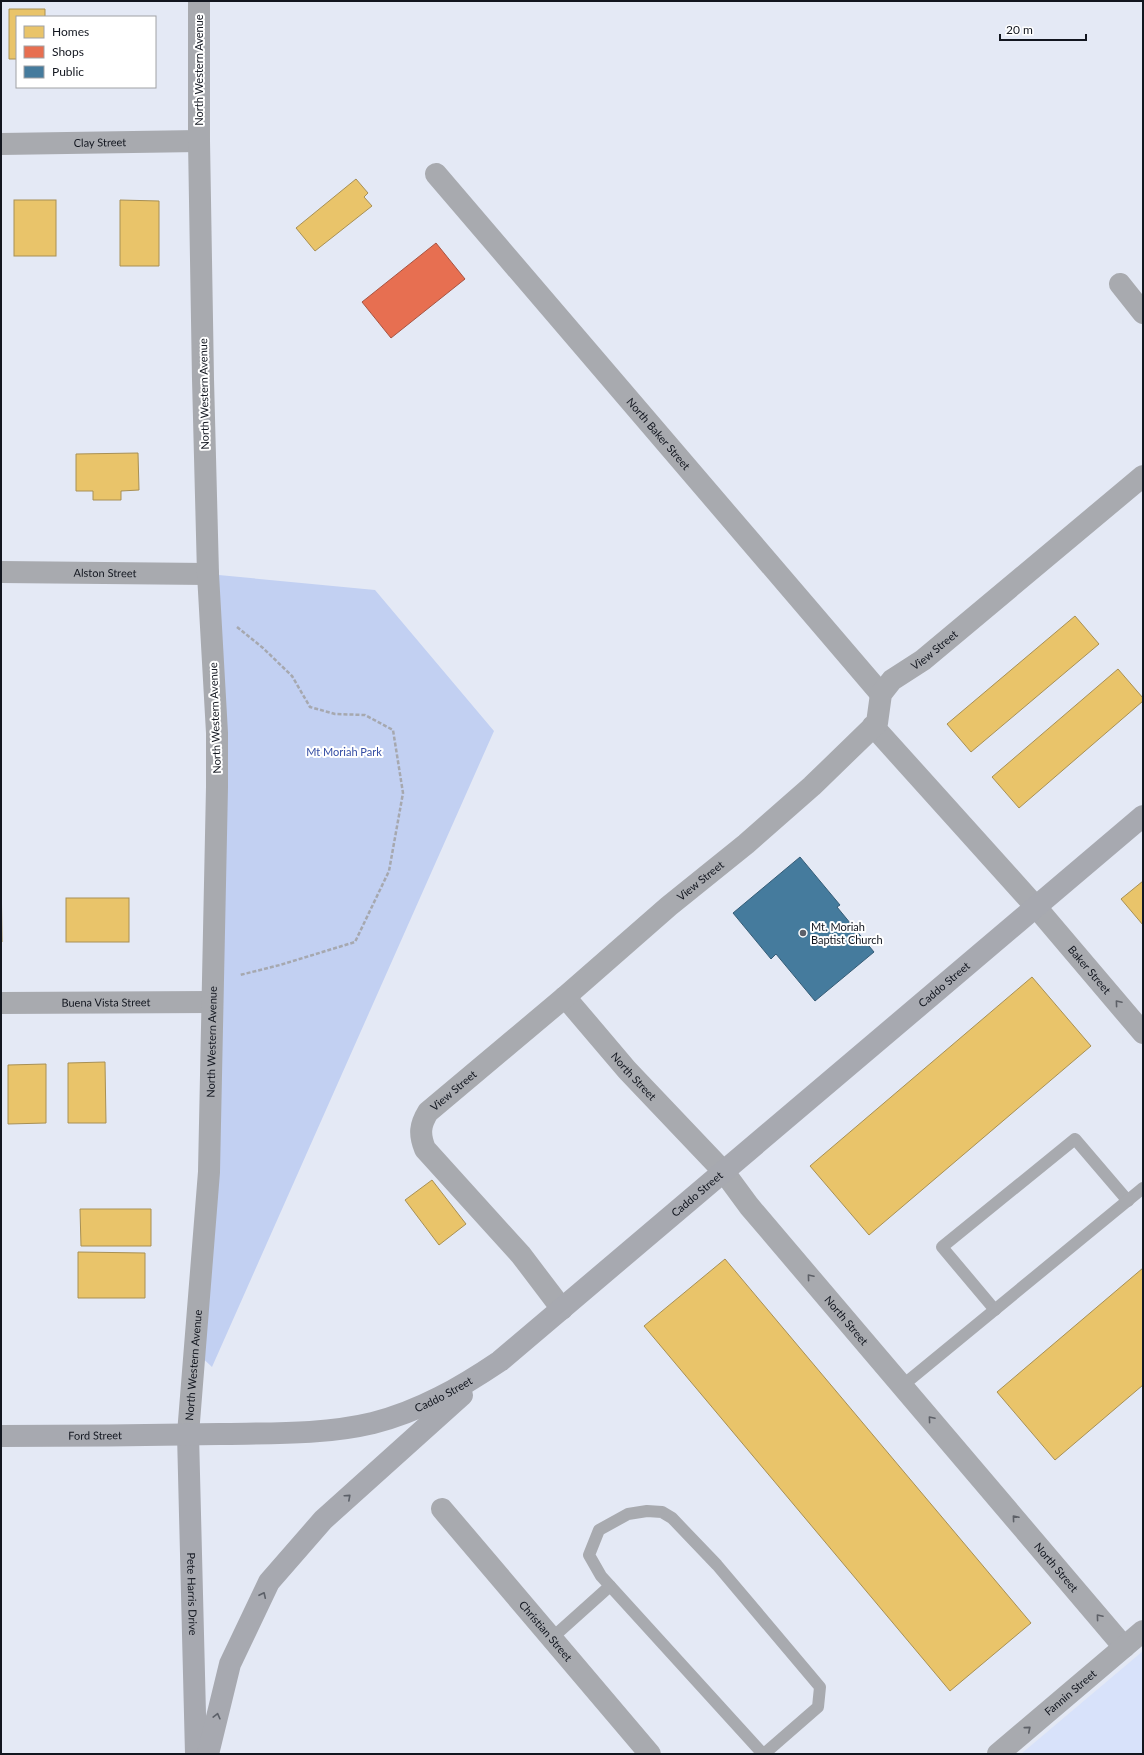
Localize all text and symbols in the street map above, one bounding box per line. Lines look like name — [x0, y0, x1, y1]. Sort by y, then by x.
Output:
street label: North Western Avenue — [192, 14, 205, 126]
legend — [16, 16, 156, 88]
scale bar — [1000, 16, 1086, 42]
text: 20 m — [1006, 22, 1033, 37]
text: Homes — [52, 24, 89, 39]
text: Shops — [52, 44, 84, 59]
text: Public — [52, 64, 84, 79]
street label: Clay Street — [74, 135, 126, 149]
street label: North Western Avenue — [196, 338, 211, 450]
street label: North Baker Street — [624, 395, 693, 472]
street label: Alston Street — [73, 566, 137, 579]
street label: View Street — [908, 627, 960, 672]
street label: North Western Avenue — [206, 662, 223, 774]
park label: Mt Moriah Park — [306, 745, 382, 758]
street label: View Street — [674, 858, 726, 903]
place label: Mt. Moriah Baptist Church — [811, 920, 883, 946]
marker: Mt. Moriah Baptist Church — [798, 928, 808, 938]
street label: Baker Street — [1066, 943, 1114, 996]
street label: Caddo Street — [915, 959, 972, 1010]
street label: North Western Avenue — [204, 986, 219, 1098]
street label: Buena Vista Street — [61, 995, 151, 1009]
one-way arrow — [1115, 1001, 1122, 1008]
street label: North Street — [609, 1049, 659, 1103]
street label: View Street — [428, 1067, 479, 1113]
street label: Caddo Street — [668, 1168, 725, 1219]
one-way arrow — [807, 1275, 814, 1282]
street label: North Street — [822, 1293, 871, 1347]
street label: North Western Avenue — [182, 1309, 204, 1421]
street label: Caddo Street — [412, 1374, 474, 1414]
one-way arrow — [928, 1416, 935, 1424]
street label: Ford Street — [68, 1428, 122, 1442]
one-way arrow — [343, 1495, 350, 1502]
one-way arrow — [1012, 1515, 1019, 1523]
street label: North Street — [1032, 1540, 1081, 1594]
street label: Pete Harris Drive — [185, 1552, 200, 1636]
one-way arrow — [258, 1592, 266, 1599]
street label: Christian Street — [517, 1598, 575, 1664]
one-way arrow — [1097, 1614, 1104, 1622]
street label: Fannin Street — [1042, 1667, 1099, 1718]
one-way arrow — [213, 1713, 221, 1719]
one-way arrow — [1023, 1726, 1031, 1733]

